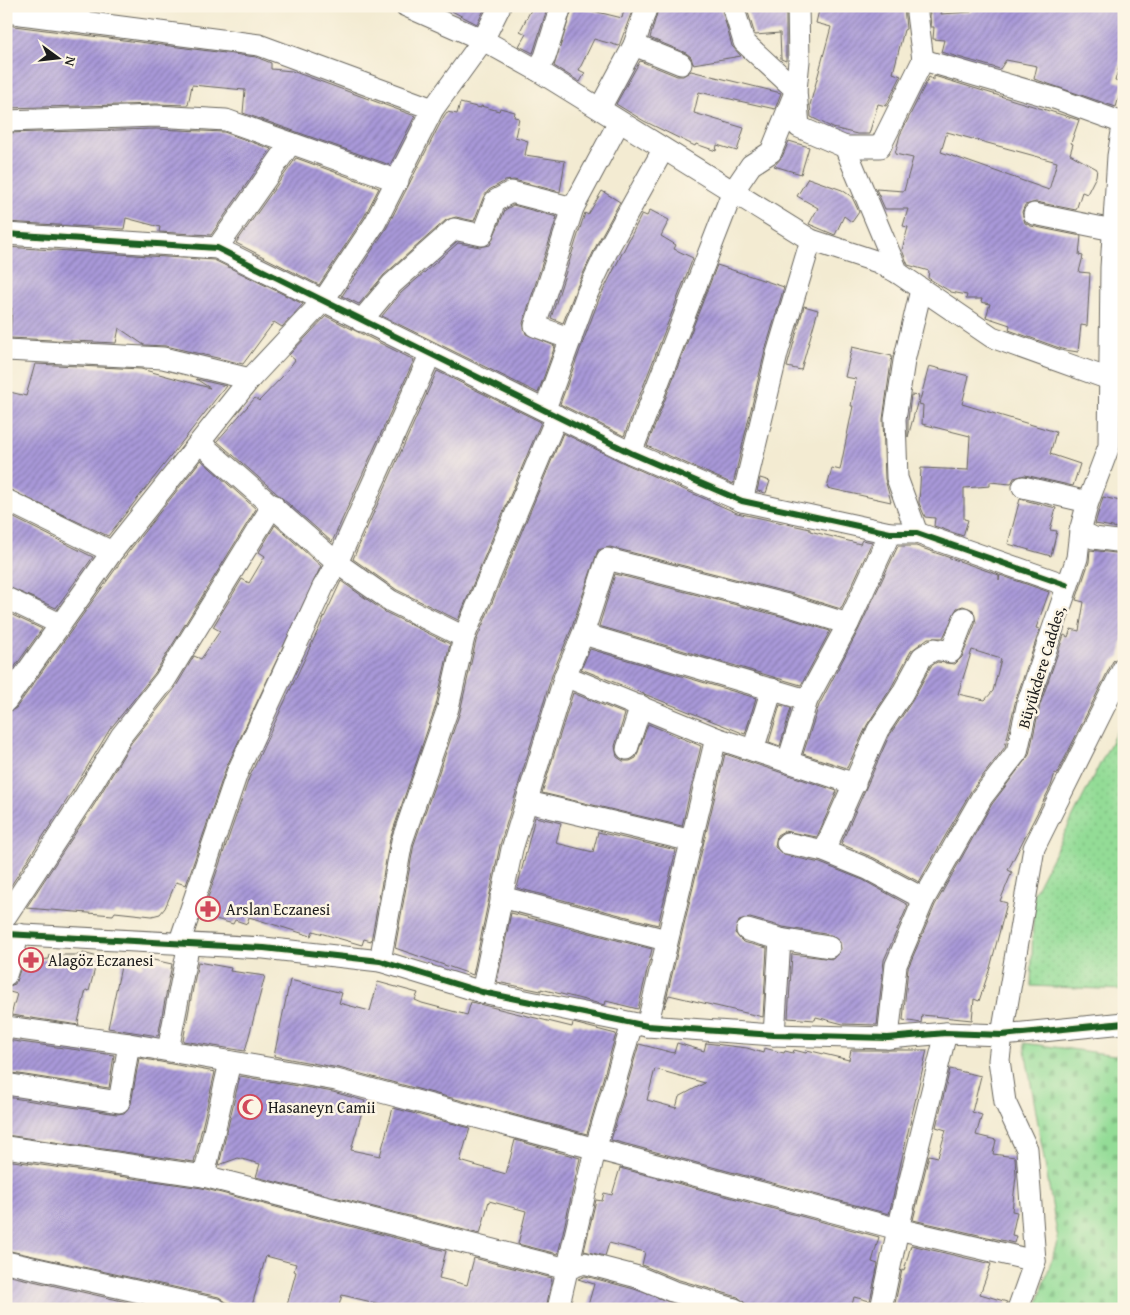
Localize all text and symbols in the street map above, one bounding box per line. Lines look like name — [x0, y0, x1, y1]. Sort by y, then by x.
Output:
north arrow — [32, 32, 82, 82]
text: N — [60, 54, 81, 69]
street label: Büyükdere Caddes, — [1011, 603, 1071, 731]
pharmacy icon: Arslan Eczanesi — [195, 896, 221, 922]
place label: Arslan Eczanesi — [226, 897, 331, 921]
pharmacy icon: Alagöz Eczanesi — [18, 947, 44, 973]
place label: Alagöz Eczanesi — [48, 948, 154, 972]
mosque icon: Hasaneyn Camii — [237, 1094, 263, 1120]
place label: Hasaneyn Camii — [268, 1095, 376, 1119]

